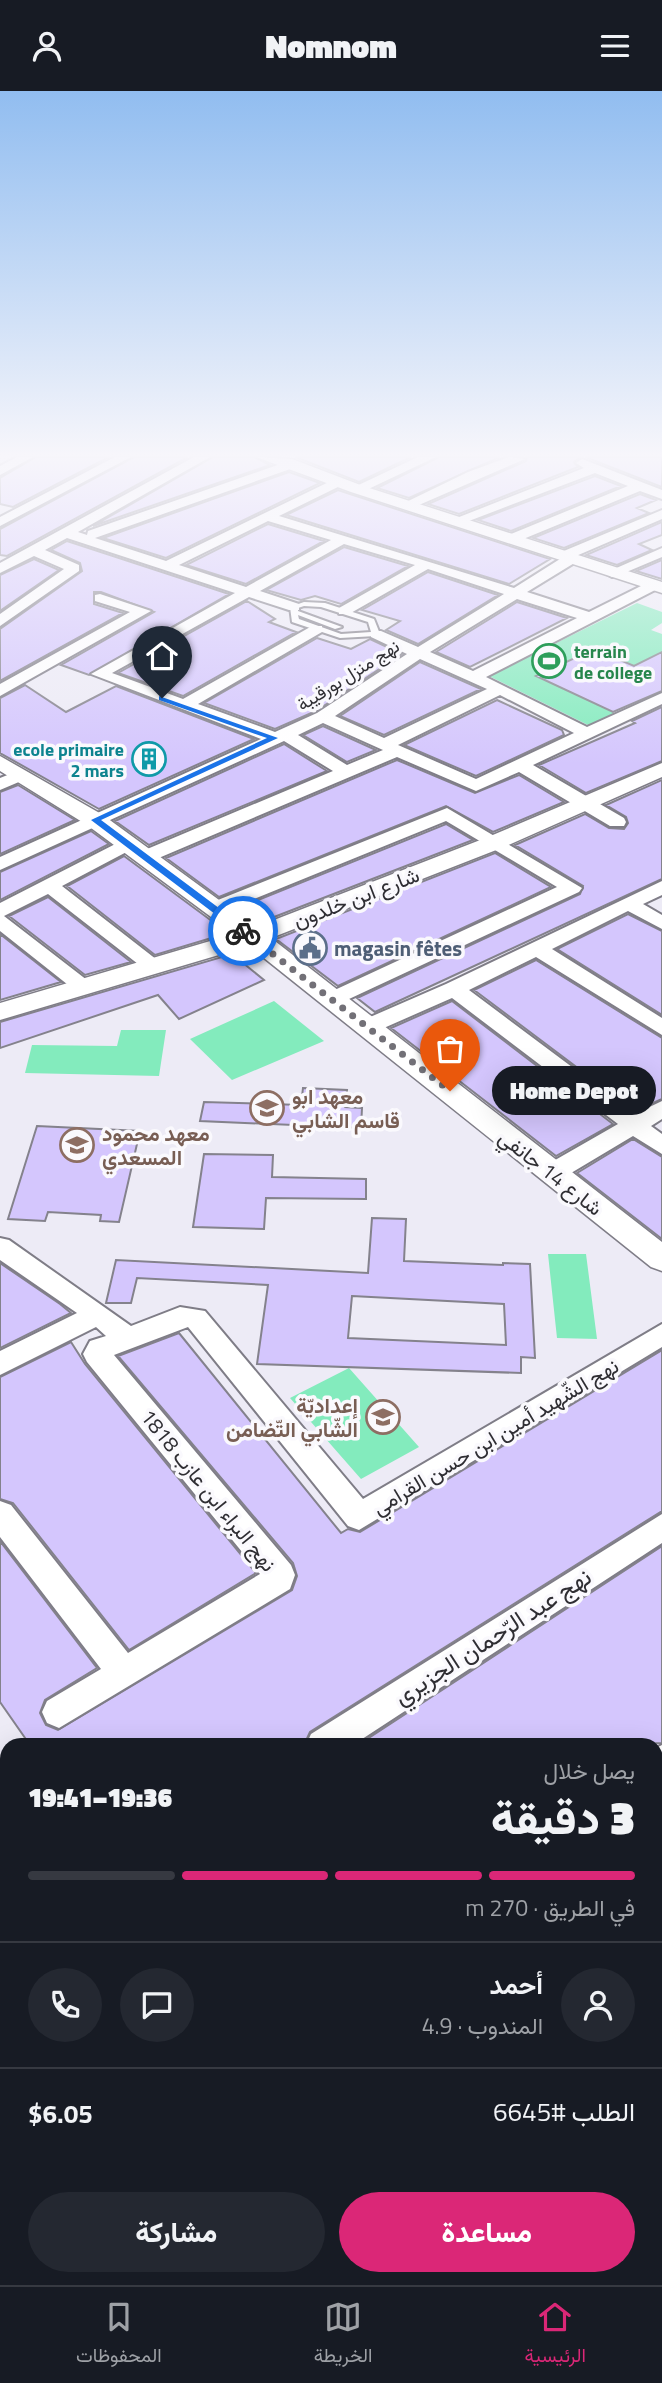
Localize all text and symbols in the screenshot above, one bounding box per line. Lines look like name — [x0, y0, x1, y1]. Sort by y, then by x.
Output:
text: Nomnom — [265, 22, 397, 70]
icon: person — [28, 27, 66, 65]
icon: menu — [596, 27, 634, 65]
pin — [132, 626, 192, 698]
street label: نهج منزل بورقيبة — [291, 633, 405, 717]
icon: home — [143, 637, 181, 675]
place label: terrain de college — [574, 638, 652, 686]
sports icon: terrain de college — [530, 642, 568, 680]
place label: ecole primaire 2 mars — [13, 736, 124, 784]
building icon: ecole primaire 2 mars — [130, 740, 168, 778]
street label: شارع ابن خلدون — [288, 858, 424, 936]
courier — [208, 896, 278, 966]
icon: bike — [224, 912, 262, 950]
public building icon: magasin fêtes — [291, 929, 329, 967]
place label: magasin fêtes — [334, 932, 462, 964]
pin — [420, 1019, 480, 1091]
icon: bag — [431, 1030, 469, 1068]
callout: Home Depot — [492, 1067, 656, 1115]
text: Home Depot — [510, 1073, 638, 1108]
place label: معهد ابو قاسم الشابي — [292, 1080, 400, 1138]
school or university icon: معهد ابو قاسم الشابي — [248, 1089, 286, 1127]
place label: معهد محمود المسعدي — [102, 1117, 210, 1175]
street label: شارع 14 جانفي — [491, 1121, 610, 1225]
school or university icon: معهد محمود المسعدي — [58, 1126, 96, 1164]
street label: نهج الشّهيد أمين ابن حسن القرامي — [366, 1349, 625, 1524]
place label: إعداديّة الشّابي التّضامن — [226, 1389, 358, 1447]
school or university icon: إعداديّة الشّابي التّضامن — [364, 1398, 402, 1436]
street label: نهج البراء ابن عازب 1818 — [133, 1402, 285, 1578]
street label: نهج عبد الرّحمان الجزيري — [386, 1558, 599, 1715]
text: يصل خلال — [544, 1753, 635, 1788]
text: 19:36–19:41 — [28, 1778, 172, 1817]
text: 3 دقيقة — [491, 1782, 635, 1852]
text: في الطريق · 270 m — [465, 1890, 635, 1925]
text: أحمد — [490, 1965, 543, 2004]
button: phone — [28, 1968, 102, 2042]
button: chat — [120, 1968, 194, 2042]
button: person — [561, 1968, 635, 2042]
text: المندوب · 4.9 — [422, 2008, 543, 2043]
text: الطلب #6645 — [493, 2092, 635, 2131]
text: $6.05 — [28, 2094, 93, 2133]
button: مشاركة — [28, 2192, 325, 2272]
button: مساعدة — [339, 2192, 635, 2272]
tab: المحفوظات — [76, 2298, 162, 2372]
tab: الخريطة — [314, 2298, 372, 2372]
tab: الرئيسية — [525, 2298, 586, 2372]

